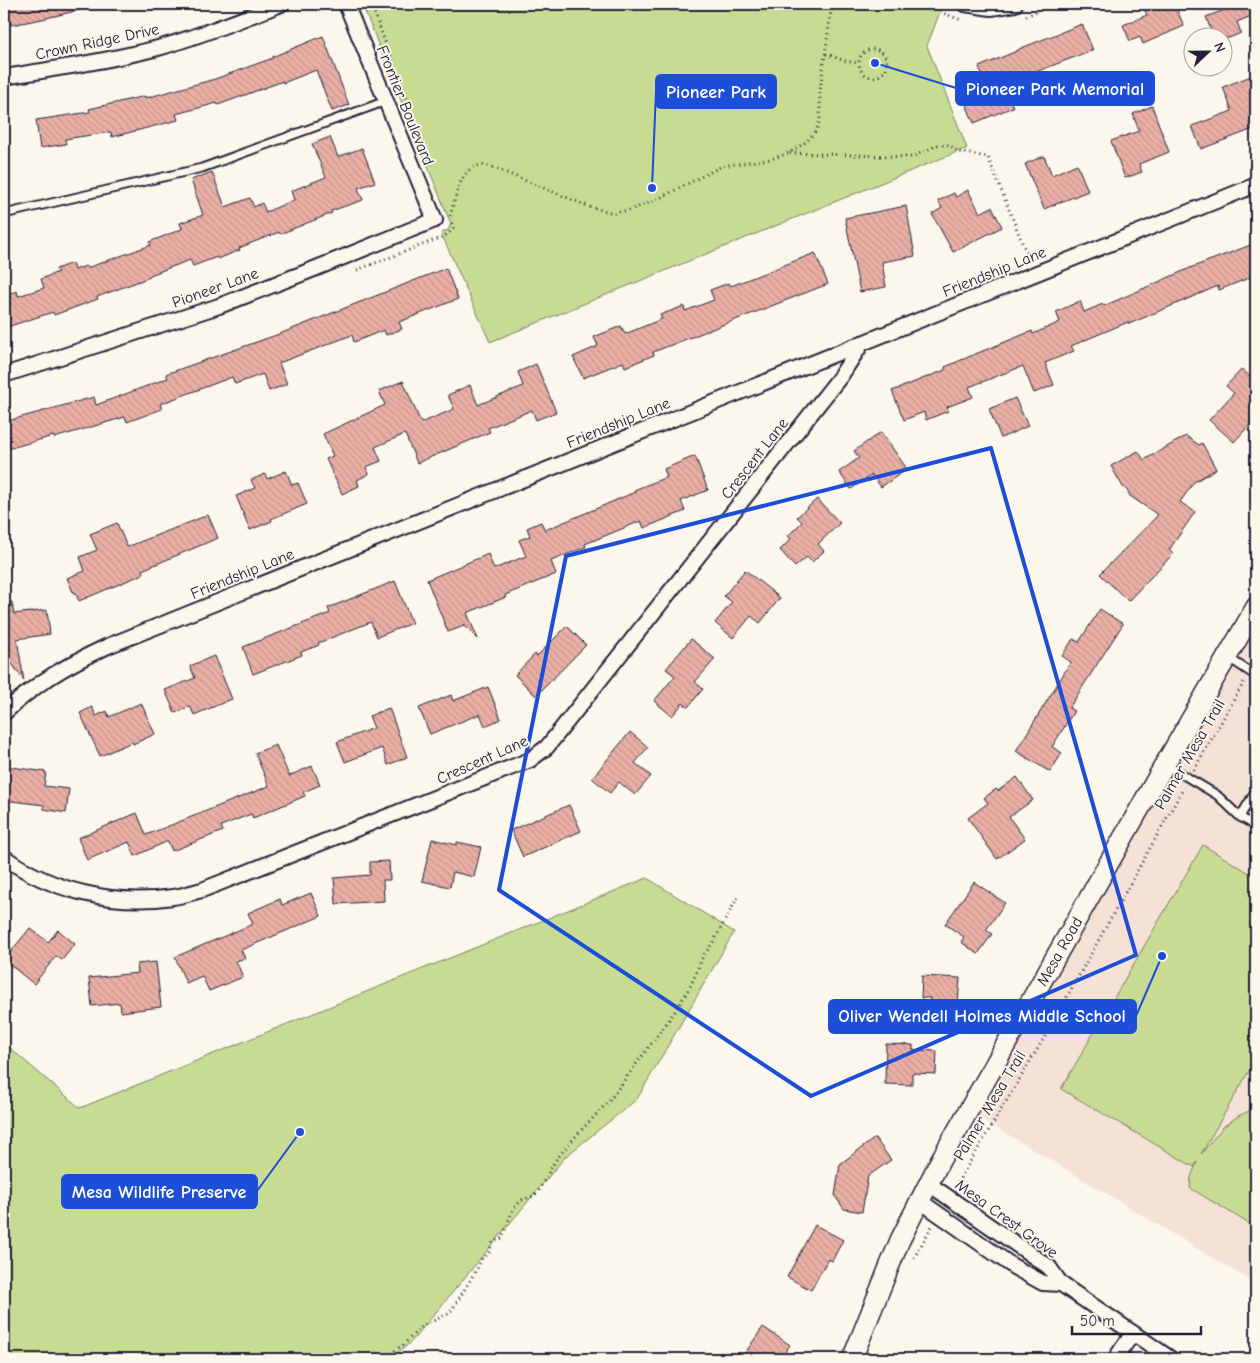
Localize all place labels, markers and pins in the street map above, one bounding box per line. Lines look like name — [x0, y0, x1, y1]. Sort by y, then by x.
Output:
callout: Pioneer Park Memorial — [956, 72, 1154, 105]
callout: Pioneer Park — [656, 75, 776, 108]
callout: Oliver Wendell Holmes Middle School — [829, 1000, 1136, 1033]
callout: Mesa Wildlife Preserve — [62, 1175, 257, 1208]

